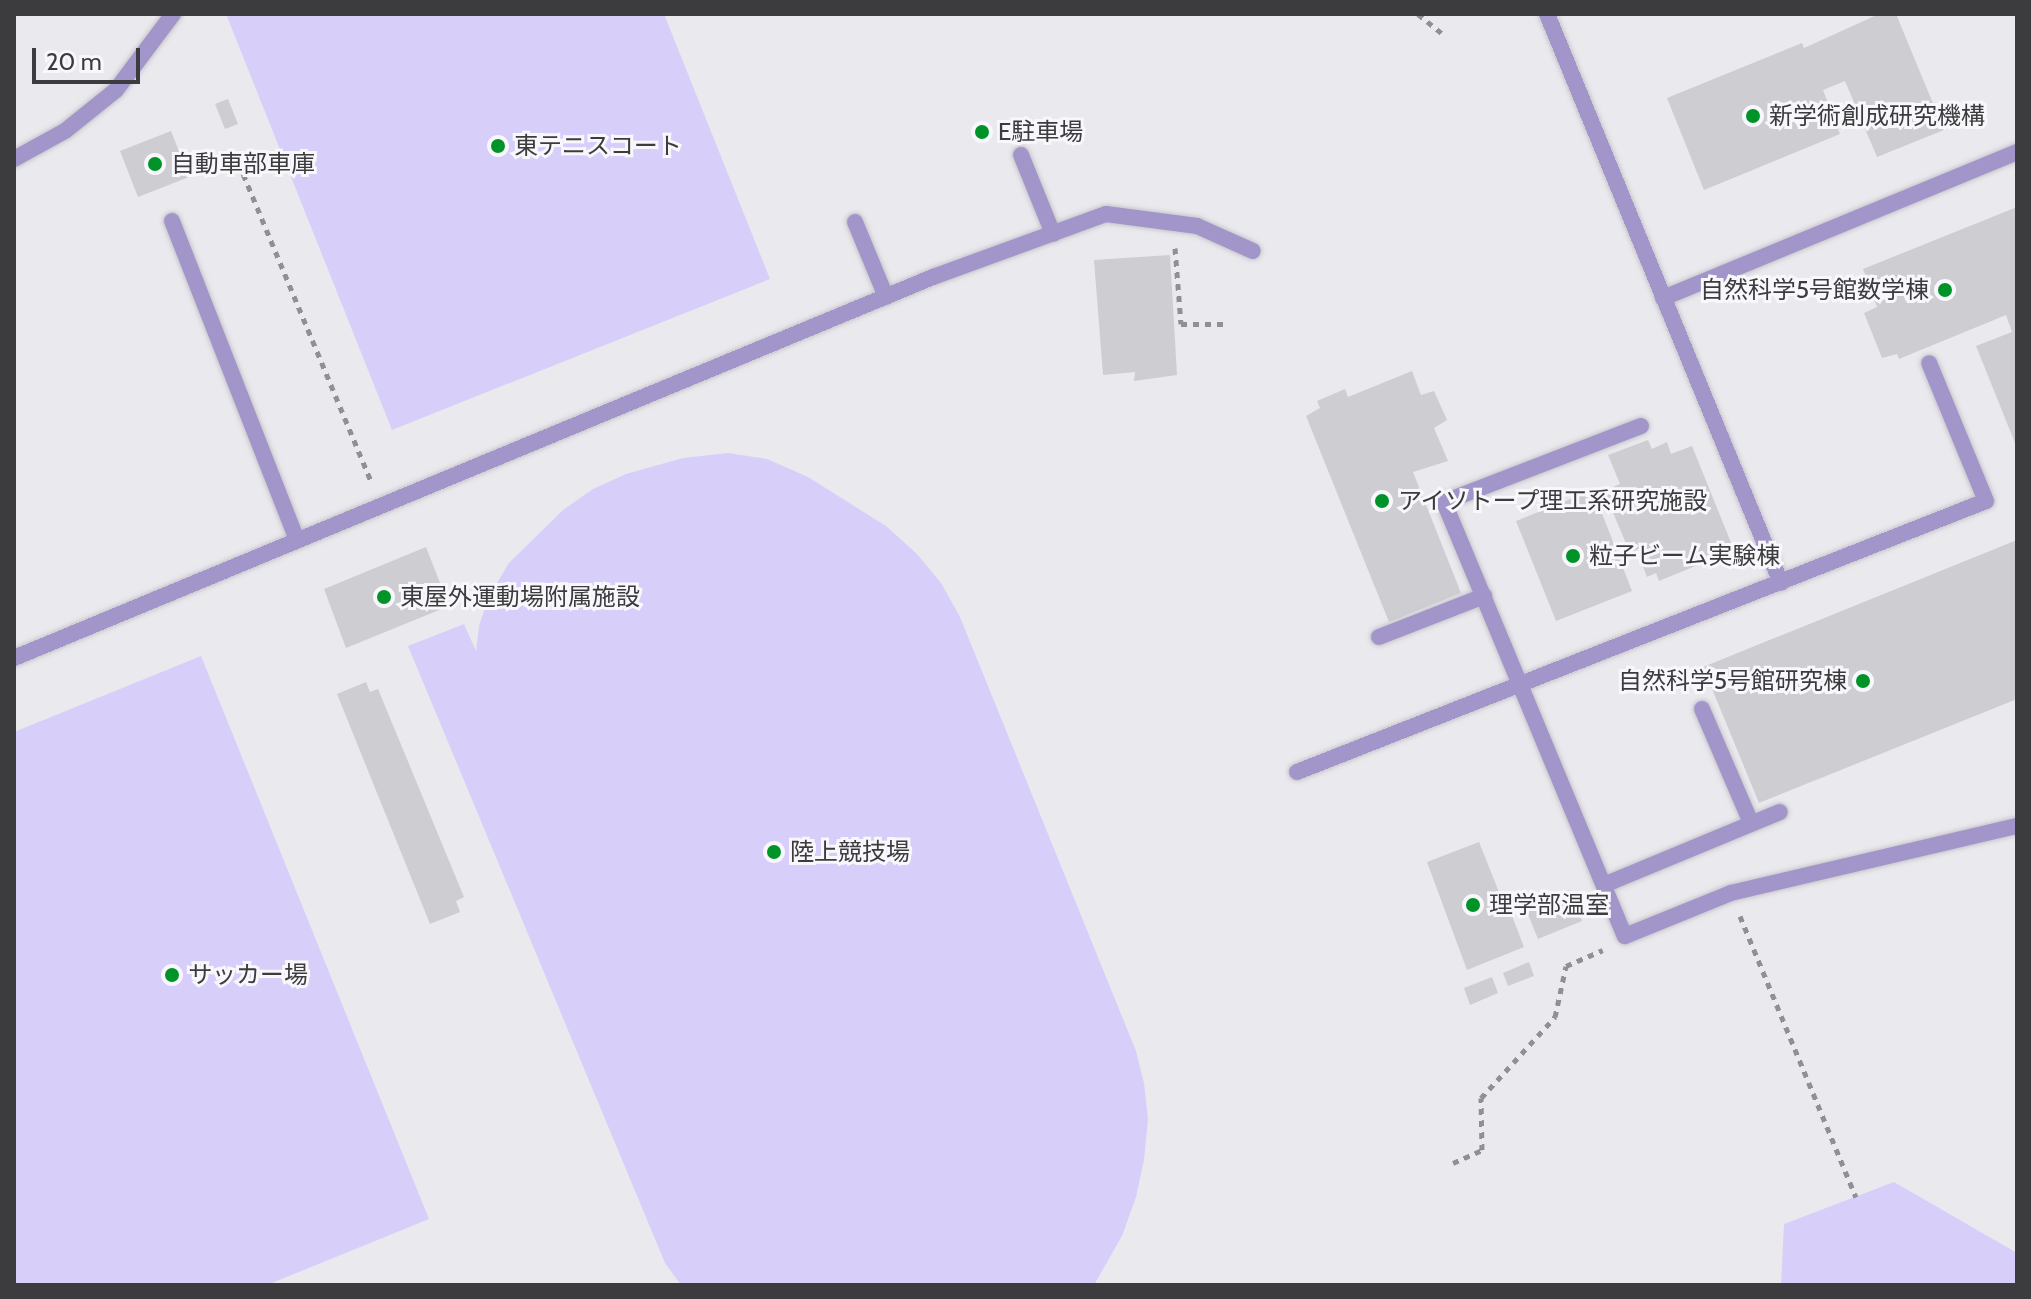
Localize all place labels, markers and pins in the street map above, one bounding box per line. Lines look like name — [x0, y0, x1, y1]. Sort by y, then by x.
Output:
place label: 新学術創成研究機構 — [1769, 102, 1985, 130]
marker: 新学術創成研究機構 — [1744, 107, 1762, 125]
place label: E駐車場 — [998, 118, 1083, 146]
marker: E駐車場 — [973, 123, 991, 141]
place label: 東テニスコート — [514, 132, 682, 160]
marker: 東テニスコート — [489, 137, 507, 155]
place label: 自動車部車庫 — [171, 150, 315, 178]
marker: 自動車部車庫 — [146, 155, 164, 173]
place label: 自然科学5号館数学棟 — [1700, 276, 1929, 304]
marker: 自然科学5号館数学棟 — [1936, 281, 1954, 299]
place label: アイソトープ理工系研究施設 — [1398, 487, 1710, 515]
marker: アイソトープ理工系研究施設 — [1373, 492, 1391, 510]
place label: 粒子ビーム実験棟 — [1589, 542, 1781, 570]
marker: 粒子ビーム実験棟 — [1564, 547, 1582, 565]
place label: 東屋外運動場附属施設 — [400, 583, 640, 611]
marker: 東屋外運動場附属施設 — [375, 588, 393, 606]
place label: 自然科学5号館研究棟 — [1618, 667, 1847, 695]
marker: 自然科学5号館研究棟 — [1854, 672, 1872, 690]
place label: 陸上競技場 — [790, 838, 910, 866]
marker: 陸上競技場 — [765, 843, 783, 861]
place label: 理学部温室 — [1489, 891, 1609, 919]
marker: 理学部温室 — [1464, 896, 1482, 914]
place label: サッカー場 — [188, 961, 308, 989]
marker: サッカー場 — [163, 966, 181, 984]

